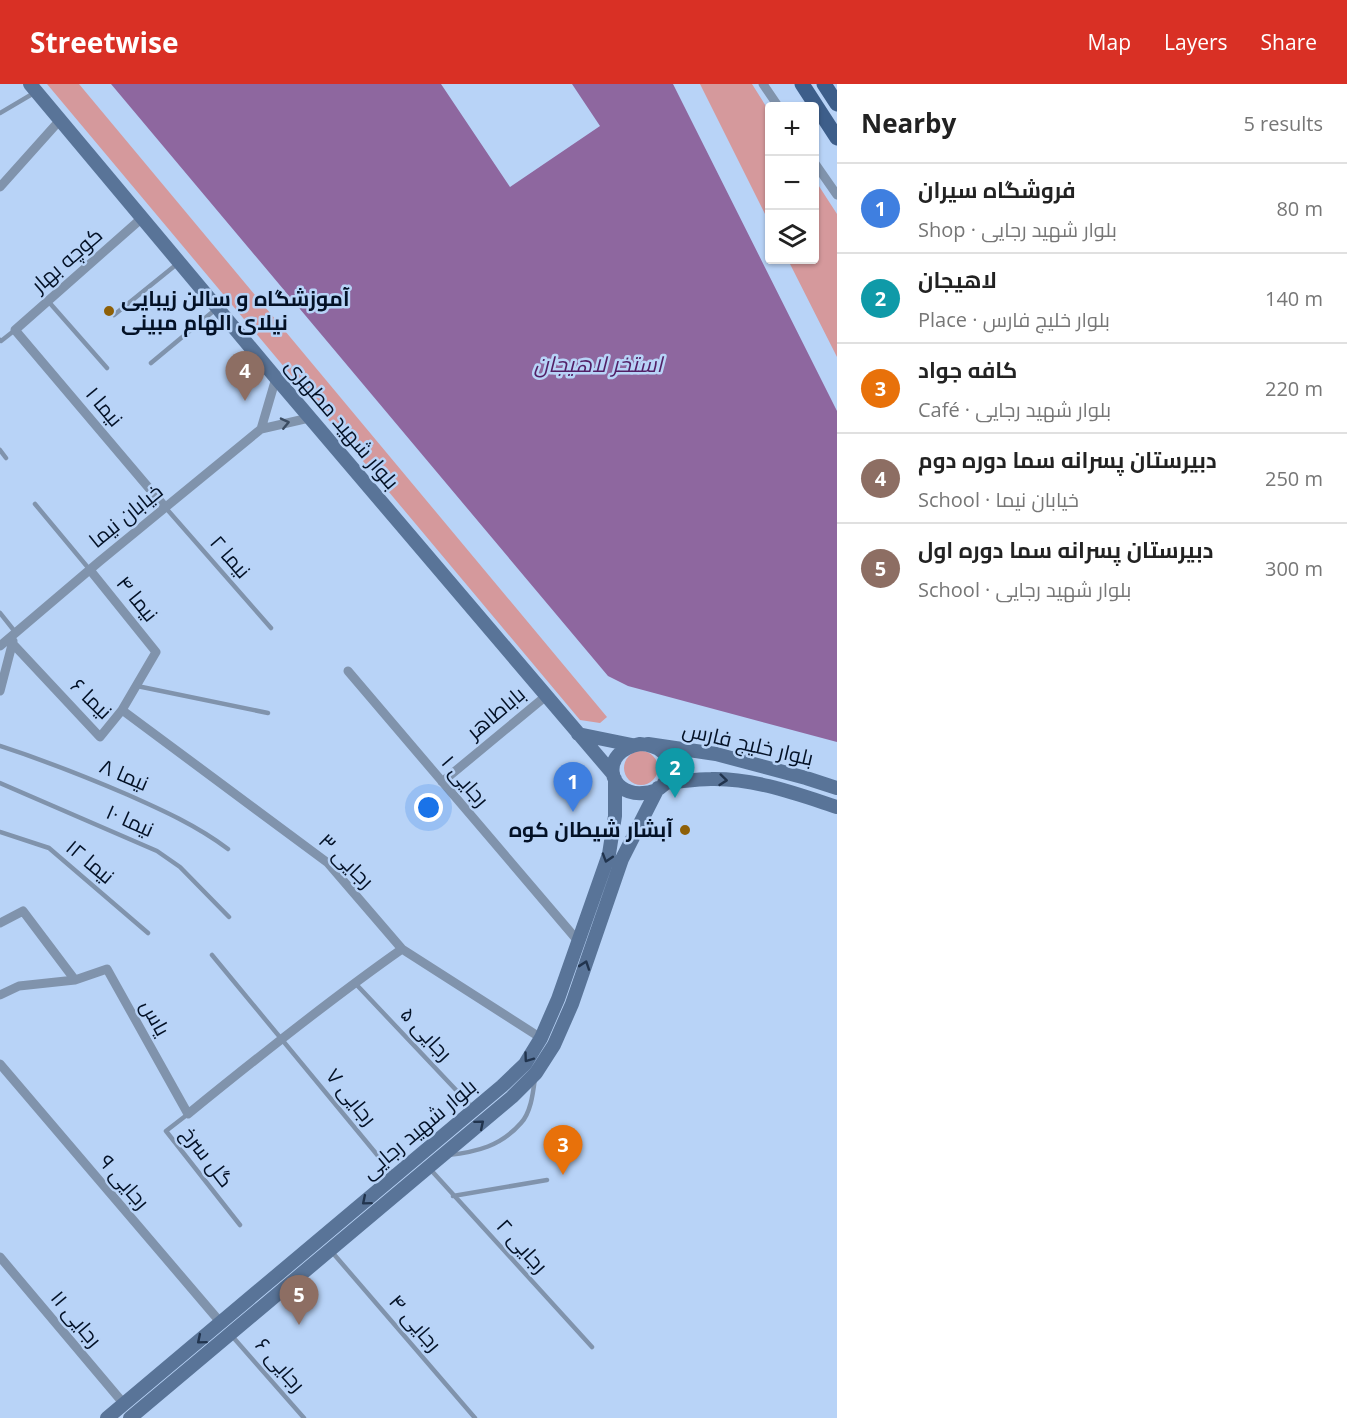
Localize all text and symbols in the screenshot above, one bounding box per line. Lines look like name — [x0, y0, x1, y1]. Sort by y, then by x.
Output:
text: Streetwise — [30, 23, 179, 61]
text: Map — [1088, 28, 1131, 56]
text: Layers — [1164, 28, 1228, 56]
text: Share — [1261, 28, 1317, 56]
map controls — [765, 102, 819, 264]
button: + — [765, 102, 819, 156]
text: Nearby — [861, 105, 956, 141]
text: 5 results — [1243, 110, 1323, 137]
button: − — [765, 156, 819, 210]
text: فروشگاه سیران — [918, 174, 1076, 204]
text: 1 — [875, 195, 886, 222]
text: 80 m — [1276, 195, 1323, 222]
button: layers — [765, 210, 819, 264]
text: Shop · بلوار شهید رجایی — [918, 216, 1117, 243]
street label: کوچه بهار — [24, 221, 109, 299]
text: لاهيجان — [918, 264, 997, 294]
place label: آموزشگاه و سالن زیبایی نیلای الهام مبینی — [121, 284, 350, 337]
text: 2 — [875, 285, 886, 312]
text: 140 m — [1265, 285, 1323, 312]
marker: آموزشگاه و سالن زیبایی نیلای الهام مبینی — [102, 304, 116, 318]
text: Place · بلوار خلیج فارس — [918, 306, 1110, 333]
water label: استخر لاهیجان — [534, 348, 664, 378]
pin: 4 — [226, 352, 264, 401]
street label: بلوار شهید مطهری — [280, 352, 406, 495]
text: کافه جواد — [918, 354, 1017, 384]
text: 3 — [875, 375, 886, 402]
text: 220 m — [1265, 375, 1323, 402]
street label: نیما ۱ — [80, 380, 130, 432]
text: Café · بلوار شهید رجایی — [918, 396, 1111, 423]
one-way arrow — [280, 417, 290, 430]
text: دبیرستان پسرانه سما دوره دوم — [918, 444, 1217, 474]
text: 4 — [875, 465, 886, 492]
text: 250 m — [1265, 465, 1323, 492]
street label: خیابان نیما — [83, 477, 168, 554]
text: School · خیابان نیما — [918, 486, 1079, 513]
street label: نیما ۲ — [204, 529, 257, 584]
text: دبیرستان پسرانه سما دوره اول — [918, 534, 1214, 564]
text: 5 — [875, 555, 886, 582]
text: 300 m — [1265, 555, 1323, 582]
street label: نیما ۴ — [111, 570, 165, 627]
text: School · بلوار شهید رجایی — [918, 576, 1131, 603]
street label: نیما ۶ — [65, 672, 119, 725]
street label: باباطاهر — [459, 680, 531, 746]
street label: بلوار خلیج فارس — [680, 714, 816, 773]
pin: 2 — [656, 748, 694, 798]
street label: رجایی ۱ — [436, 749, 496, 812]
street label: نیما ۸ — [96, 751, 153, 797]
pin: 1 — [554, 762, 592, 812]
one-way arrow — [718, 773, 727, 786]
your location — [414, 793, 443, 822]
street label: نیما ۱۰ — [102, 797, 159, 843]
place label: آبشار شیطان کوه — [509, 815, 673, 843]
marker: آبشار شیطان کوه — [678, 823, 692, 837]
street label: رجایی ۳ — [313, 827, 380, 894]
street label: نیما ۱۲ — [61, 833, 121, 890]
one-way arrow — [602, 852, 614, 863]
one-way arrow — [578, 960, 591, 971]
street label: یاس — [135, 994, 177, 1041]
street label: رجایی ۵ — [395, 1000, 459, 1066]
one-way arrow — [524, 1052, 535, 1063]
street label: رجایی ۷ — [320, 1062, 383, 1131]
street label: بلوار شهید رجایی — [355, 1072, 482, 1185]
street label: گل سرخ — [174, 1120, 240, 1193]
one-way arrow — [473, 1120, 484, 1131]
pin: 3 — [544, 1126, 582, 1175]
street label: رجایی ۹ — [93, 1148, 156, 1215]
one-way arrow — [362, 1193, 373, 1204]
street label: رجایی ۲ — [491, 1212, 555, 1279]
pin: 5 — [280, 1276, 318, 1325]
street label: رجایی ۱۱ — [45, 1284, 109, 1353]
street label: رجایی ۴ — [383, 1288, 448, 1357]
street label: رجایی ۶ — [250, 1331, 312, 1397]
one-way arrow — [197, 1333, 208, 1344]

